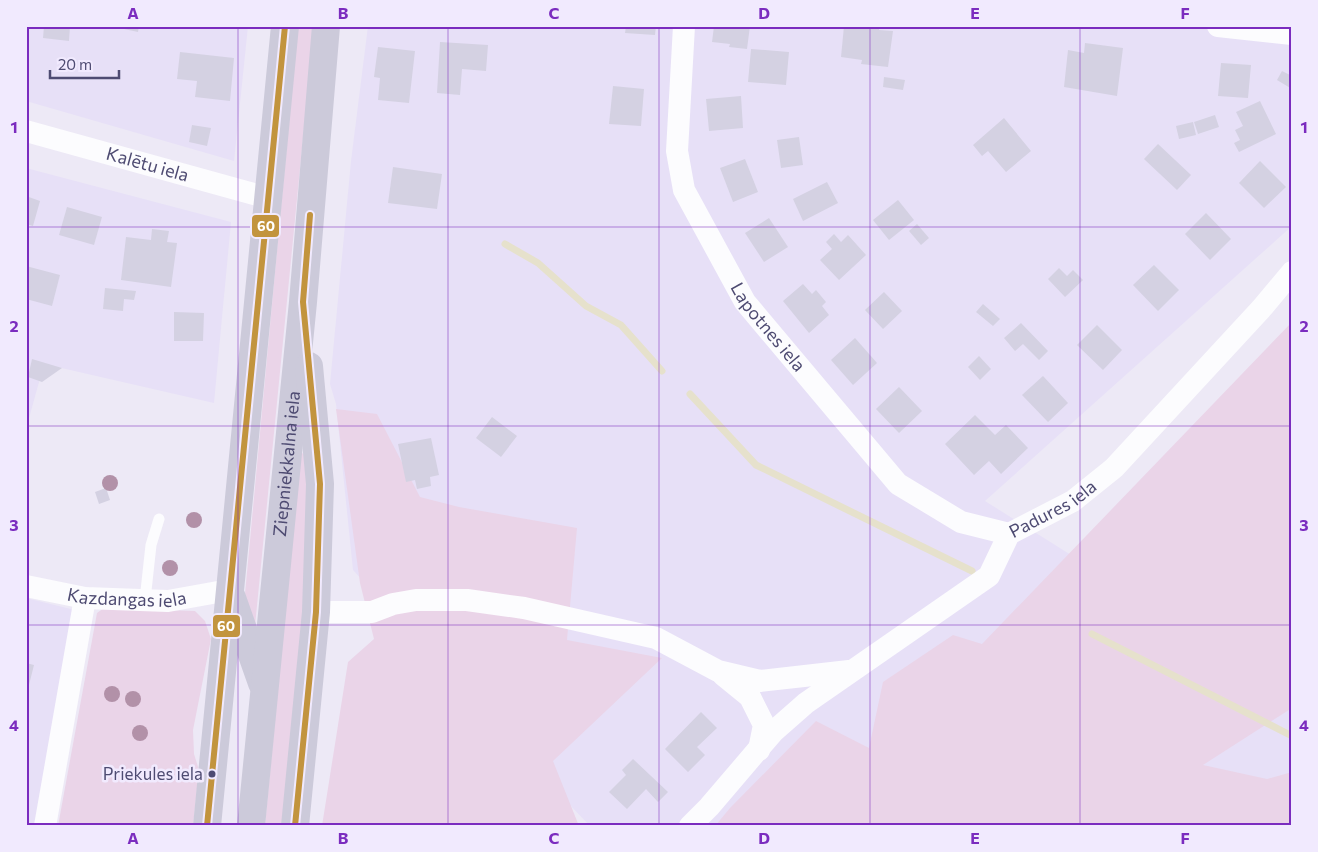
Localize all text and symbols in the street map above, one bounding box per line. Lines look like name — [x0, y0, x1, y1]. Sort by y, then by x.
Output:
text: A — [127, 3, 139, 22]
text: B — [338, 3, 349, 22]
text: C — [549, 3, 560, 22]
text: D — [758, 3, 770, 22]
text: E — [970, 3, 980, 22]
text: F — [1180, 3, 1190, 22]
scale bar — [50, 48, 119, 80]
text: 20 m — [58, 55, 92, 73]
text: 1 — [10, 117, 18, 136]
text: 1 — [1300, 117, 1308, 136]
street label: Kalētu iela — [104, 142, 191, 186]
line badge: 60 — [251, 214, 280, 238]
text: 60 — [257, 217, 275, 234]
street label: Lapotnes iela — [726, 278, 811, 376]
text: 2 — [9, 316, 19, 335]
text: 2 — [1299, 316, 1309, 335]
street label: Ziepniekkalna iela — [268, 390, 304, 538]
street label: Padures iela — [1005, 475, 1100, 542]
text: 3 — [9, 515, 19, 534]
text: 3 — [1299, 515, 1309, 534]
street label: Kazdangas iela — [65, 583, 188, 611]
line badge: 60 — [212, 614, 241, 638]
text: 60 — [217, 617, 235, 634]
text: 4 — [9, 715, 19, 734]
text: 4 — [1299, 715, 1309, 734]
place label: Priekules iela — [103, 763, 203, 784]
marker: Priekules iela — [207, 769, 217, 779]
text: A — [127, 828, 139, 847]
text: B — [338, 828, 349, 847]
text: C — [549, 828, 560, 847]
text: D — [758, 828, 770, 847]
text: E — [970, 828, 980, 847]
text: F — [1180, 828, 1190, 847]

